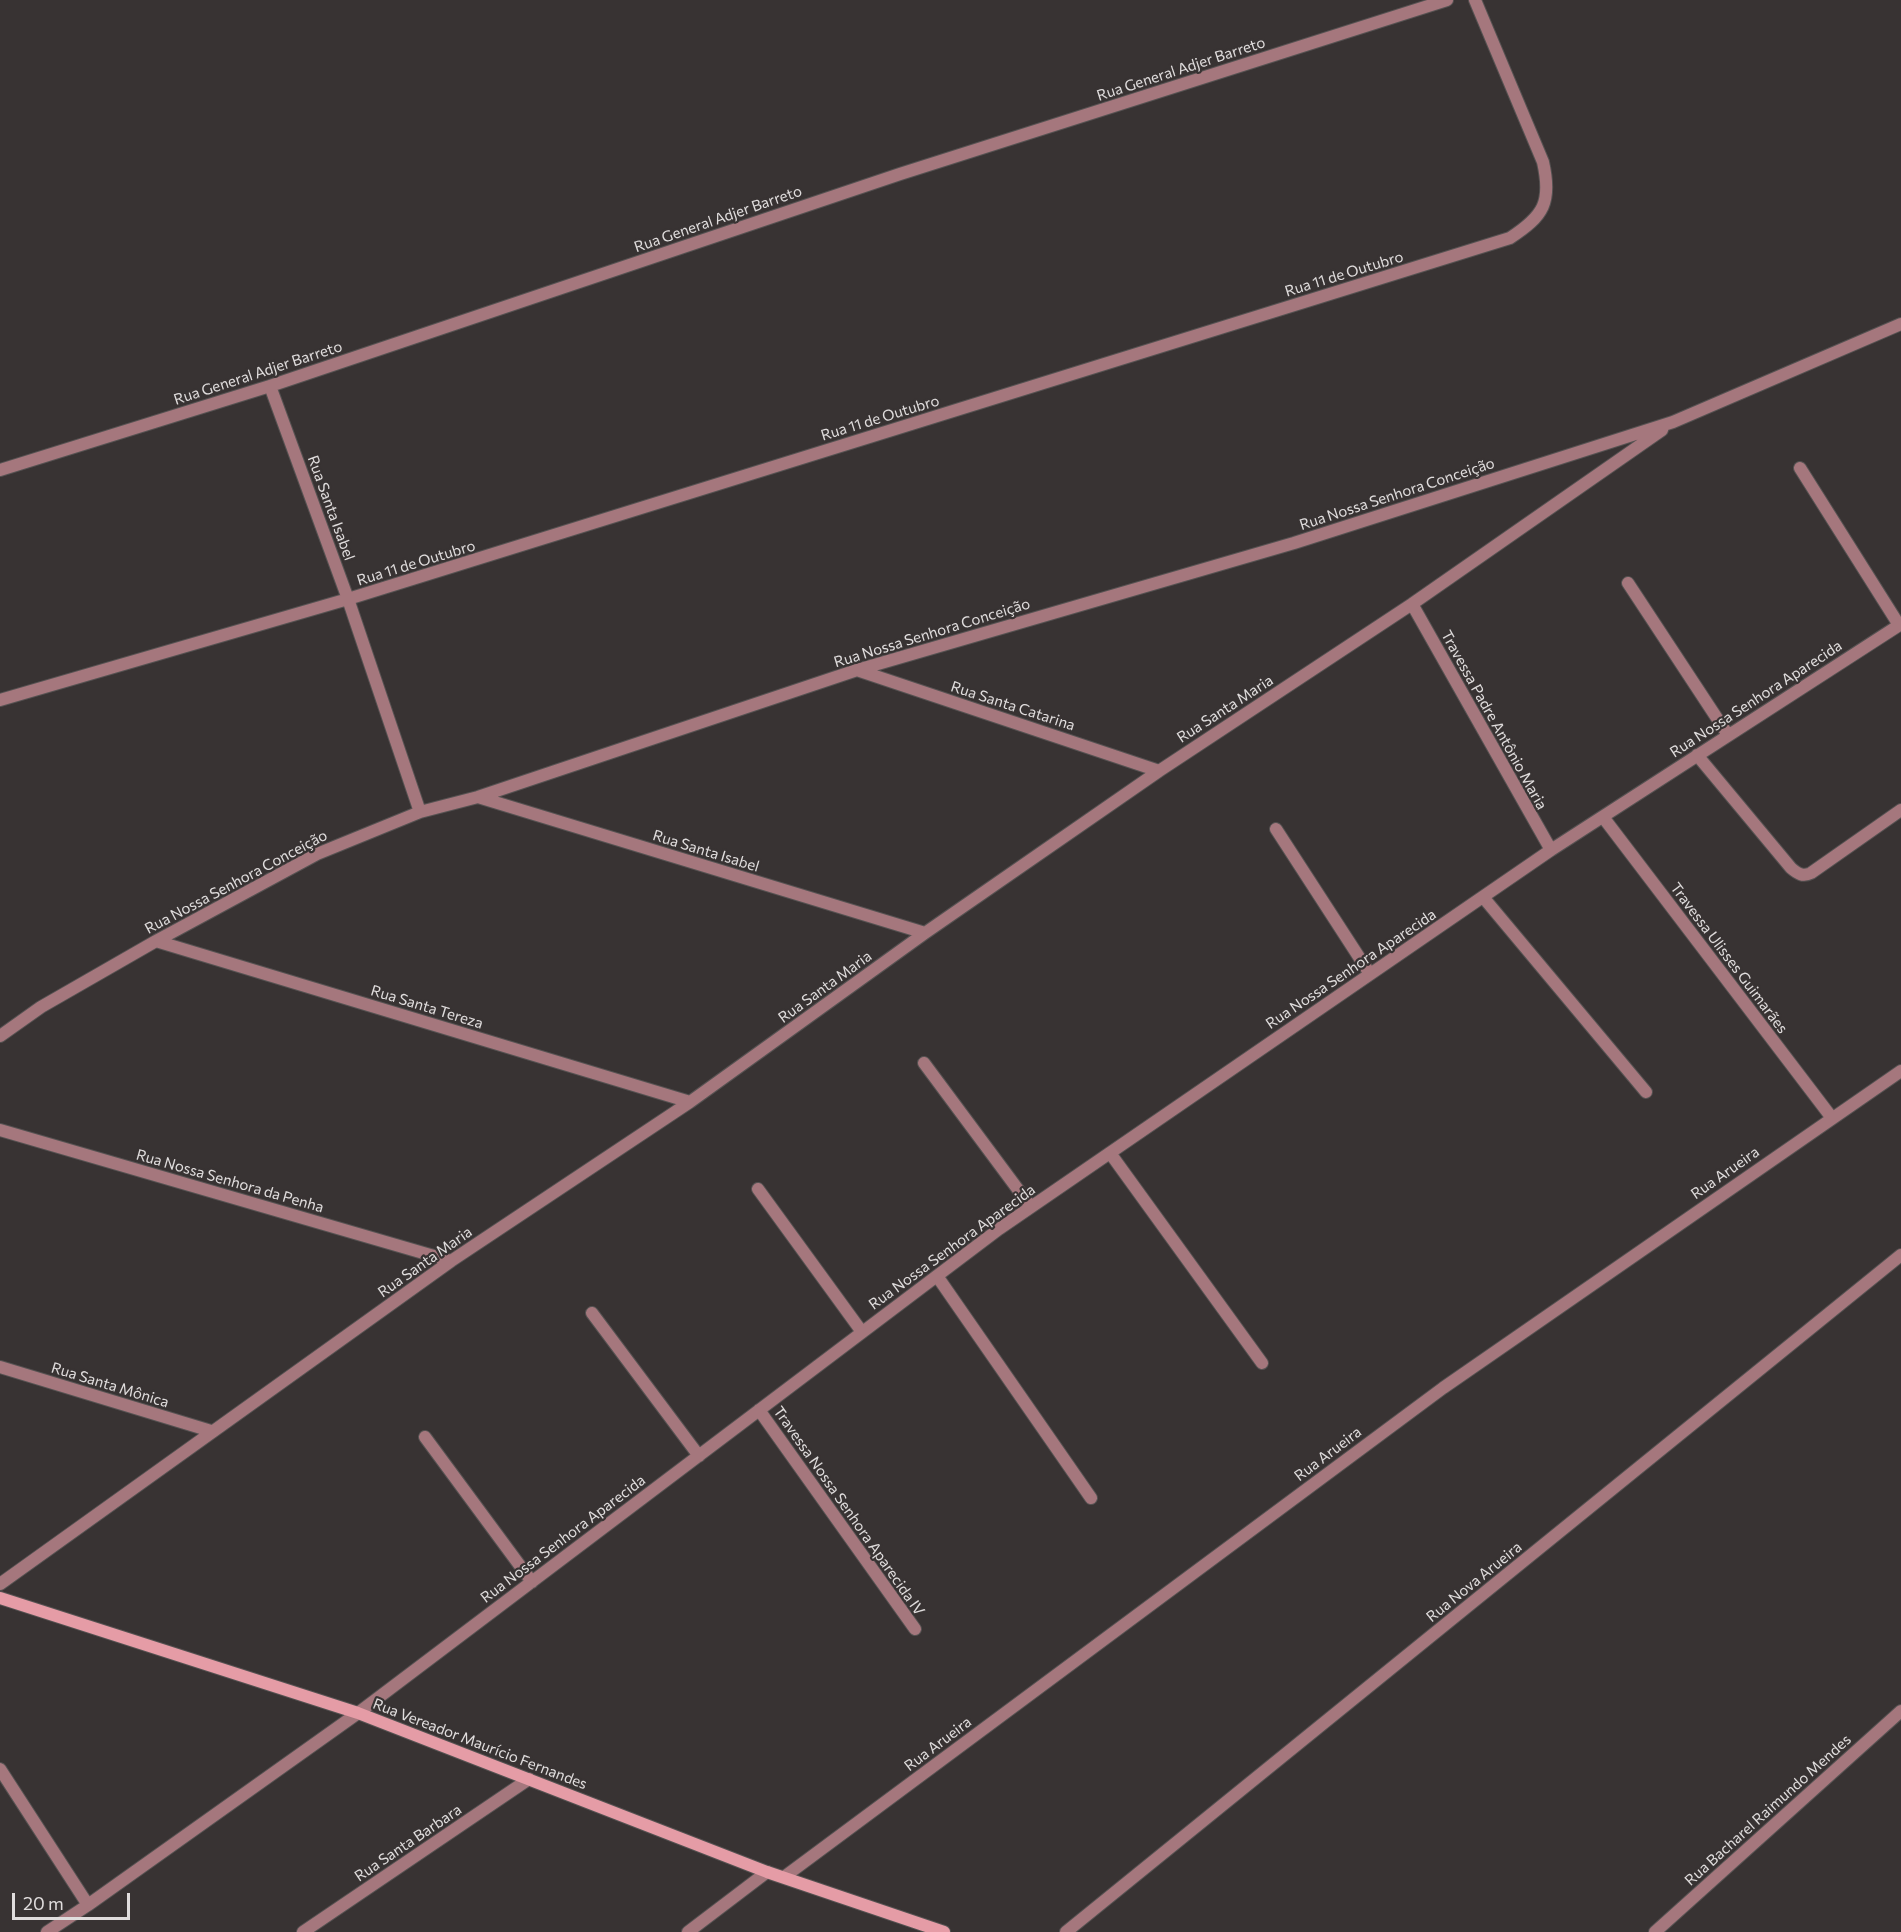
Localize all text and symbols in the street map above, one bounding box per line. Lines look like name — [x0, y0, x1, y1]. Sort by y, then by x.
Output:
street label: Rua General Adjer Barreto — [1094, 33, 1268, 105]
street label: Rua General Adjer Barreto — [632, 182, 804, 256]
street label: Rua 11 de Outubro — [1283, 247, 1405, 301]
street label: Rua General Adjer Barreto — [171, 337, 345, 409]
street label: Rua 11 de Outubro — [819, 391, 941, 445]
street label: Rua Santa Isabel — [304, 453, 358, 563]
street label: Rua Nossa Senhora Conceição — [1297, 454, 1497, 534]
street label: Rua 11 de Outubro — [355, 536, 477, 590]
street label: Rua Nossa Senhora Conceição — [832, 595, 1032, 671]
street label: Travessa Padre Antônio Maria — [1437, 627, 1551, 813]
street label: Rua Nossa Senhora Aparecida — [1667, 637, 1845, 761]
street label: Rua Santa Maria — [1174, 671, 1276, 747]
street label: Rua Santa Catarina — [949, 677, 1077, 735]
street label: Rua Nossa Senhora Conceição — [142, 826, 330, 938]
street label: Rua Santa Isabel — [650, 826, 762, 876]
street label: Travessa Ulisses Guimarães — [1666, 879, 1792, 1037]
street label: Rua Nossa Senhora Aparecida — [1262, 905, 1440, 1033]
street label: Rua Santa Maria — [775, 947, 875, 1027]
street label: Rua Santa Tereza — [369, 981, 485, 1033]
street label: Rua Arueira — [1687, 1143, 1763, 1203]
street label: Rua Nossa Senhora da Penha — [134, 1146, 326, 1216]
street label: Rua Nossa Senhora Aparecida — [865, 1181, 1039, 1313]
street label: Rua Santa Maria — [374, 1223, 476, 1301]
street label: Rua Santa Mônica — [49, 1359, 171, 1411]
street label: Travessa Nossa Senhora Aparecida IV — [770, 1403, 928, 1619]
street label: Rua Arueira — [1291, 1423, 1365, 1485]
street label: Rua Nossa Senhora Aparecida — [477, 1471, 649, 1607]
street label: Rua Nova Arueira — [1423, 1538, 1525, 1626]
street label: Rua Vereador Maurício Fernandes — [370, 1695, 590, 1793]
street label: Rua Arueira — [901, 1713, 975, 1775]
street label: Rua Bacharel Raimundo Mendes — [1681, 1731, 1855, 1889]
street label: Rua Santa Barbara — [351, 1801, 465, 1885]
scale bar — [15, 1881, 134, 1919]
text: 20 m — [23, 1892, 64, 1914]

